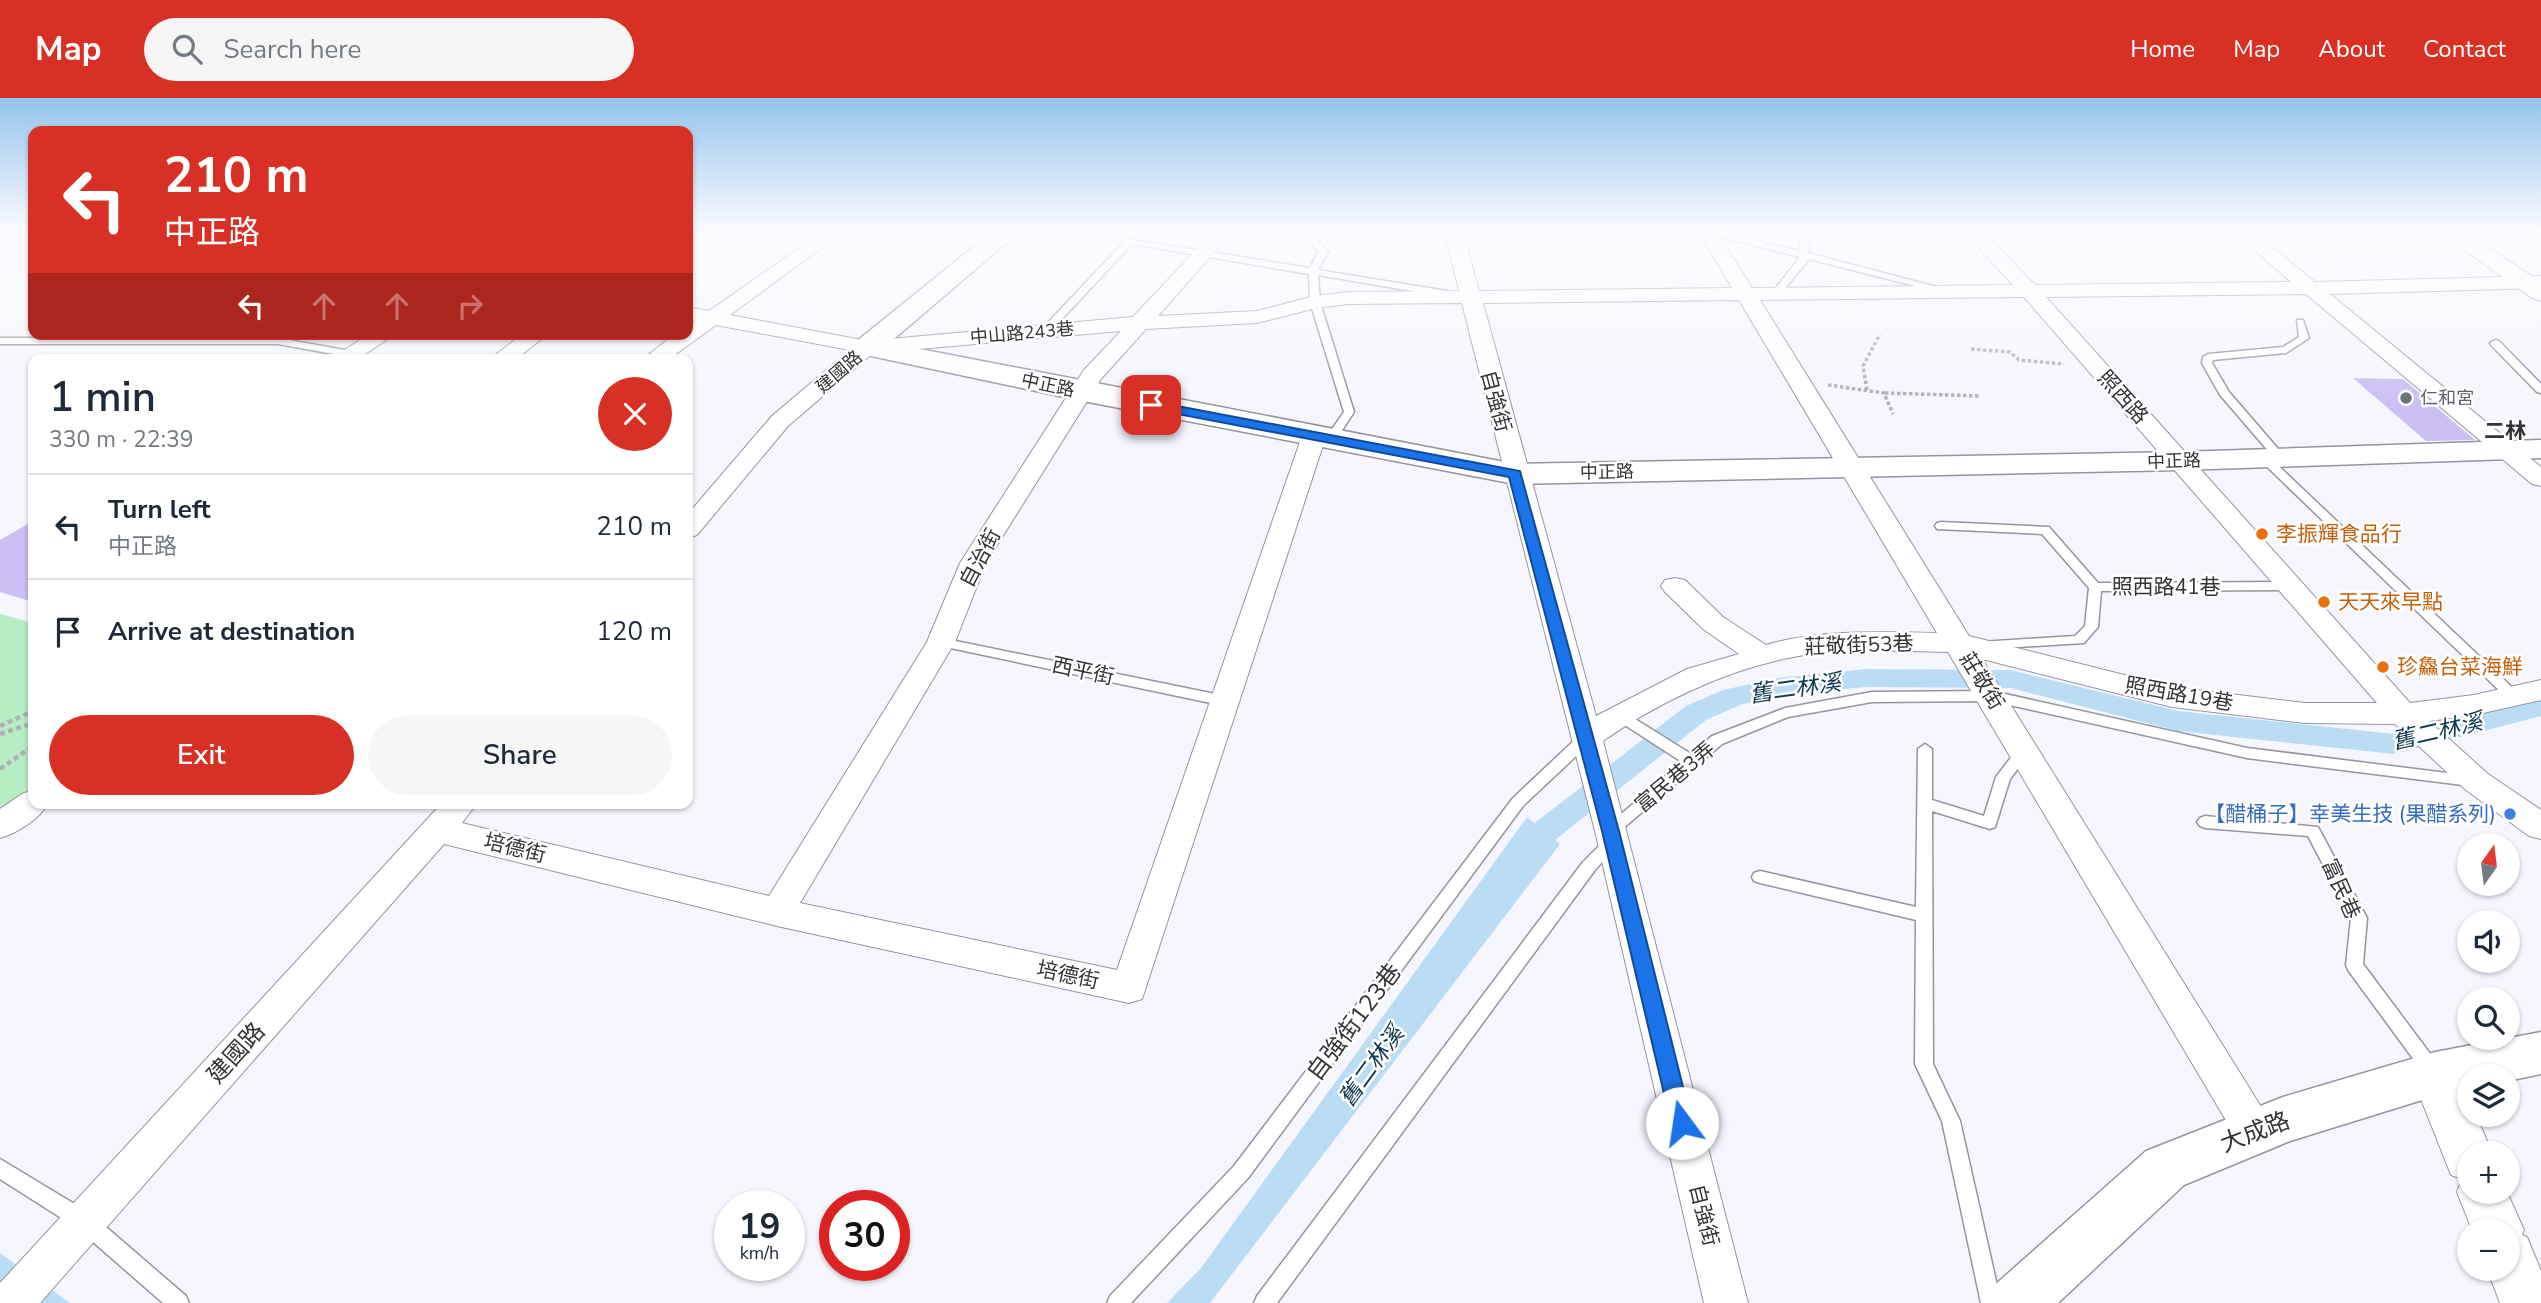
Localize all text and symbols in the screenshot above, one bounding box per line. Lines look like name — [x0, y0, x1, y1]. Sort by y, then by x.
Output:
search box — [144, 18, 634, 81]
text: Map — [35, 27, 102, 72]
icon: search — [168, 30, 206, 68]
text: Search here — [224, 32, 361, 67]
text: Home — [2130, 33, 2195, 65]
text: Map — [2233, 33, 2280, 65]
text: About — [2318, 33, 2385, 65]
text: Contact — [2423, 33, 2506, 65]
text: 210 m — [164, 142, 308, 209]
icon: left — [49, 154, 140, 245]
text: 中正路 — [164, 211, 260, 254]
icon: left — [232, 287, 270, 325]
icon: ahead — [305, 287, 343, 325]
icon: ahead — [378, 287, 416, 325]
icon: right — [451, 287, 489, 325]
street label: 中山路243巷 — [969, 316, 1075, 350]
street label: 建國路 — [811, 345, 867, 399]
street label: 照西路 — [2092, 364, 2154, 430]
street label: 自強街 — [1474, 367, 1518, 435]
street label: 中正路 — [1019, 368, 1077, 402]
text: 1 min — [49, 369, 156, 426]
pin — [1121, 375, 1181, 435]
button: close — [598, 377, 672, 451]
icon: arrive — [1132, 386, 1170, 424]
place label: 仁和宮 — [2420, 386, 2474, 410]
marker: 仁和宮 — [2398, 390, 2414, 406]
district label: 二林 — [2484, 417, 2526, 445]
text: 330 m · 22:39 — [49, 424, 194, 455]
street label: 中正路 — [2147, 448, 2201, 474]
street label: 中正路 — [1580, 460, 1634, 484]
text: Turn left — [108, 492, 211, 527]
icon: left — [49, 508, 87, 546]
text: 210 m — [596, 509, 672, 544]
place label: 李振輝食品行 — [2276, 520, 2402, 548]
street label: 自治街 — [953, 524, 1007, 592]
marker: 李振輝食品行 — [2254, 526, 2270, 542]
text: 中正路 — [108, 531, 177, 562]
street label: 照西路41巷 — [2111, 573, 2221, 601]
place label: 天天來早點 — [2338, 588, 2443, 616]
marker: 天天來早點 — [2316, 594, 2332, 610]
icon: arrive — [49, 613, 87, 651]
text: Arrive at destination — [108, 614, 355, 649]
text: 120 m — [596, 614, 672, 649]
street label: 莊敬街53巷 — [1804, 629, 1914, 661]
street label: 莊敬街 — [1953, 647, 2011, 715]
street label: 西平街 — [1049, 651, 1117, 691]
place label: 珍鱻台菜海鮮 — [2397, 653, 2523, 681]
marker: 珍鱻台菜海鮮 — [2375, 659, 2391, 675]
water label: 舊二林溪 — [1747, 666, 1846, 710]
street label: 照西路19巷 — [2123, 671, 2235, 717]
water label: 舊二林溪 — [2389, 705, 2488, 757]
button: Exit — [49, 715, 354, 795]
button: Share — [368, 715, 672, 795]
street label: 富民巷3弄 — [1629, 735, 1721, 819]
place label: 【醋桶子】幸美生技 (果醋系列) — [2204, 800, 2496, 828]
marker: 【醋桶子】幸美生技 (果醋系列) — [2502, 806, 2518, 822]
street label: 培德街 — [481, 827, 549, 869]
north arrow — [2457, 833, 2520, 896]
map controls — [2457, 833, 2520, 1281]
street label: 富民巷 — [2315, 855, 2367, 923]
button: sound — [2457, 910, 2520, 973]
street label: 培德街 — [1034, 955, 1102, 995]
street label: 自強街123巷 — [1299, 957, 1409, 1087]
button: search — [2457, 987, 2520, 1050]
street label: 建國路 — [200, 1016, 272, 1090]
water label: 舊二林溪 — [1332, 1018, 1413, 1113]
button: layers — [2457, 1064, 2520, 1127]
position arrow — [1645, 1086, 1719, 1160]
street label: 大成路 — [2216, 1104, 2294, 1160]
button: + — [2457, 1141, 2520, 1204]
street label: 自強街 — [1683, 1181, 1725, 1249]
speed limit sign: 30 — [819, 1190, 910, 1281]
text: 19 — [738, 1203, 781, 1250]
button: − — [2457, 1218, 2520, 1281]
text: km/h — [740, 1241, 779, 1265]

